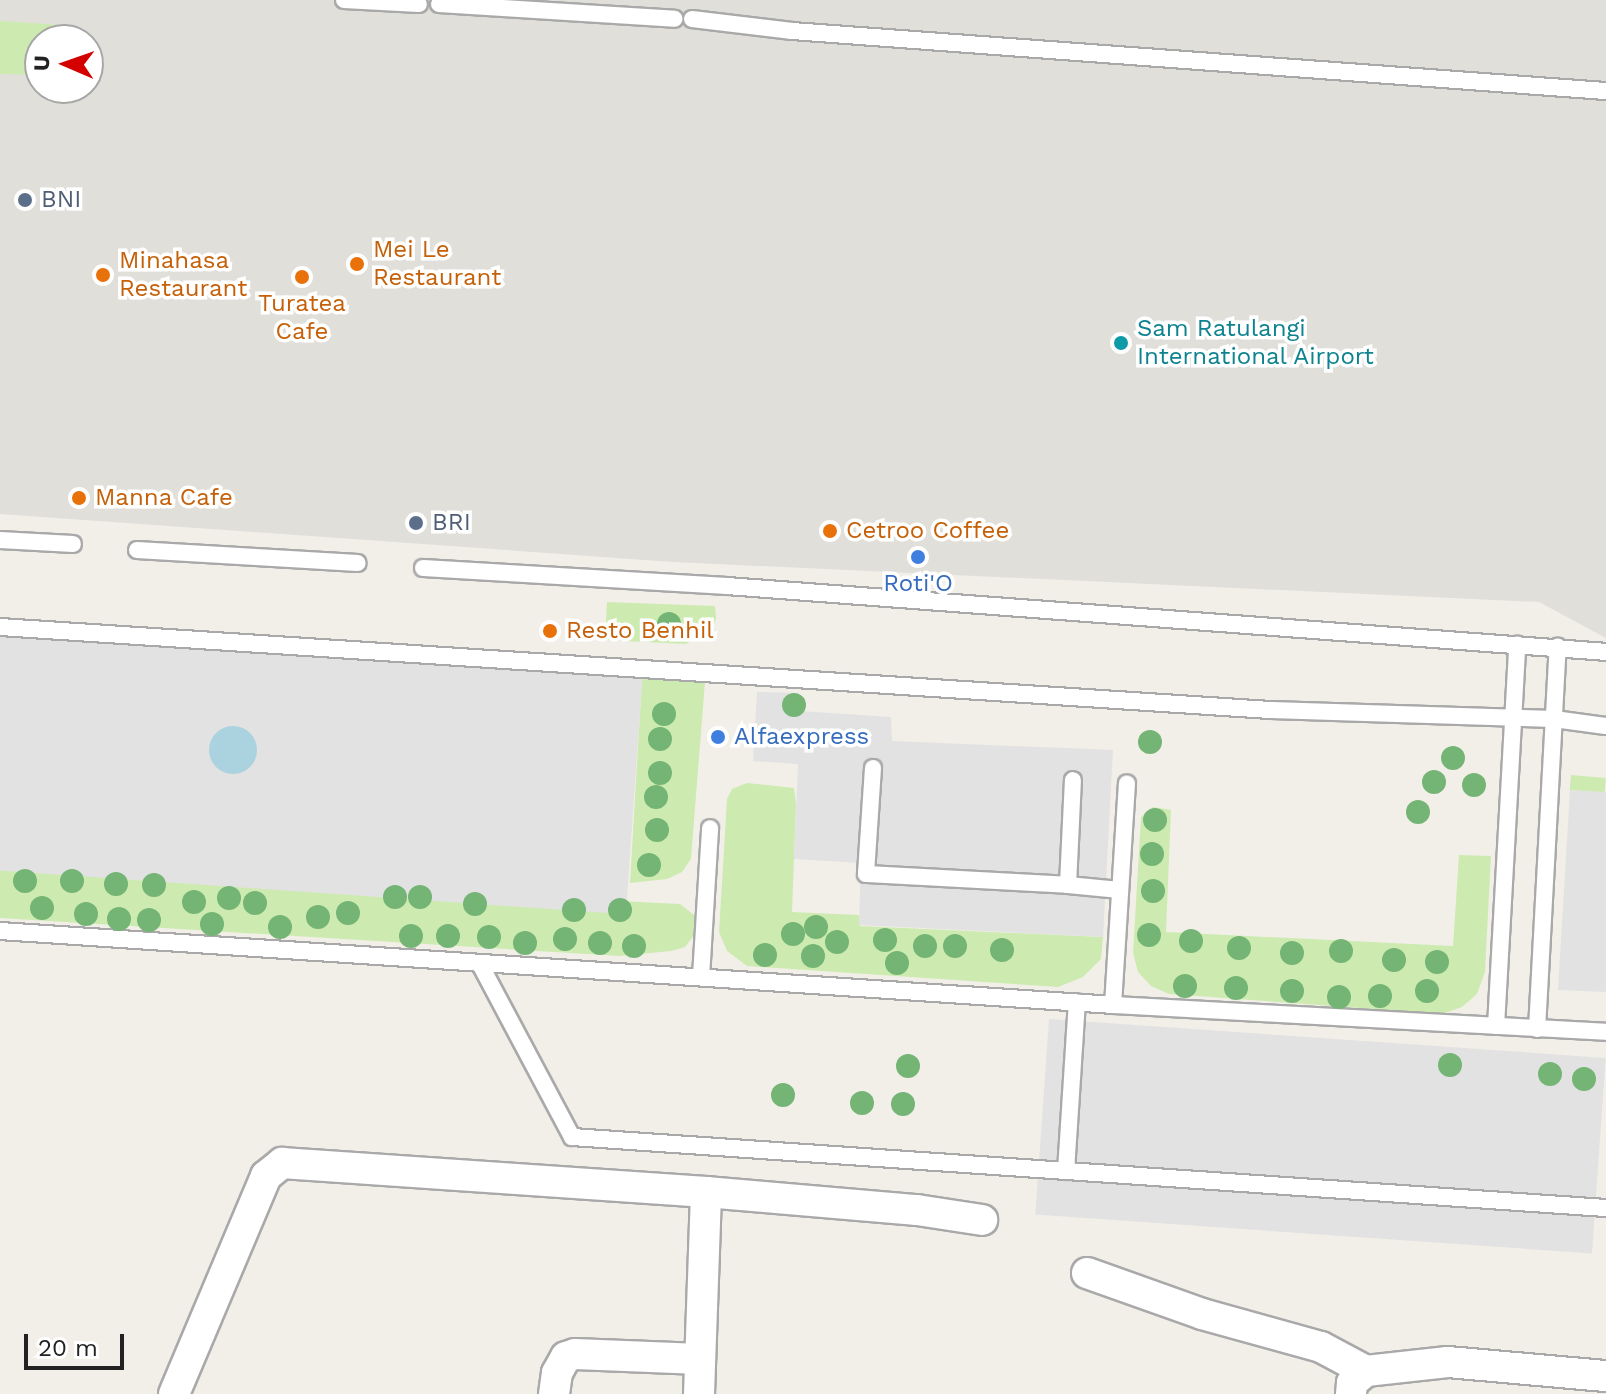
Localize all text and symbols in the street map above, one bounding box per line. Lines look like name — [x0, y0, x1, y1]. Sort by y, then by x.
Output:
north arrow — [24, 24, 104, 104]
text: U — [29, 55, 54, 71]
place label: BNI — [41, 186, 81, 214]
marker: BNI — [16, 191, 34, 209]
place label: Mei Le Restaurant — [373, 236, 501, 292]
place label: Minahasa Restaurant — [119, 247, 247, 303]
marker: Mei Le Restaurant — [348, 255, 366, 273]
marker: Minahasa Restaurant — [94, 266, 112, 284]
marker: Turatea Cafe — [293, 268, 311, 286]
place label: Turatea Cafe — [258, 290, 346, 346]
place label: Sam Ratulangi International Airport — [1137, 315, 1376, 371]
marker: Sam Ratulangi International Airport — [1112, 334, 1130, 352]
place label: Manna Cafe — [95, 484, 233, 512]
marker: Manna Cafe — [70, 489, 88, 507]
place label: BRI — [432, 509, 471, 537]
marker: BRI — [407, 514, 425, 532]
place label: Cetroo Coffee — [846, 517, 1009, 545]
marker: Cetroo Coffee — [821, 522, 839, 540]
marker: Roti'O — [909, 548, 927, 566]
place label: Roti'O — [883, 570, 953, 598]
place label: Resto Benhil — [566, 617, 714, 645]
marker: Resto Benhil — [541, 622, 559, 640]
place label: Alfaexpress — [734, 723, 869, 751]
marker: Alfaexpress — [709, 728, 727, 746]
scale bar — [28, 1318, 128, 1368]
text: 20 m — [38, 1334, 98, 1362]

